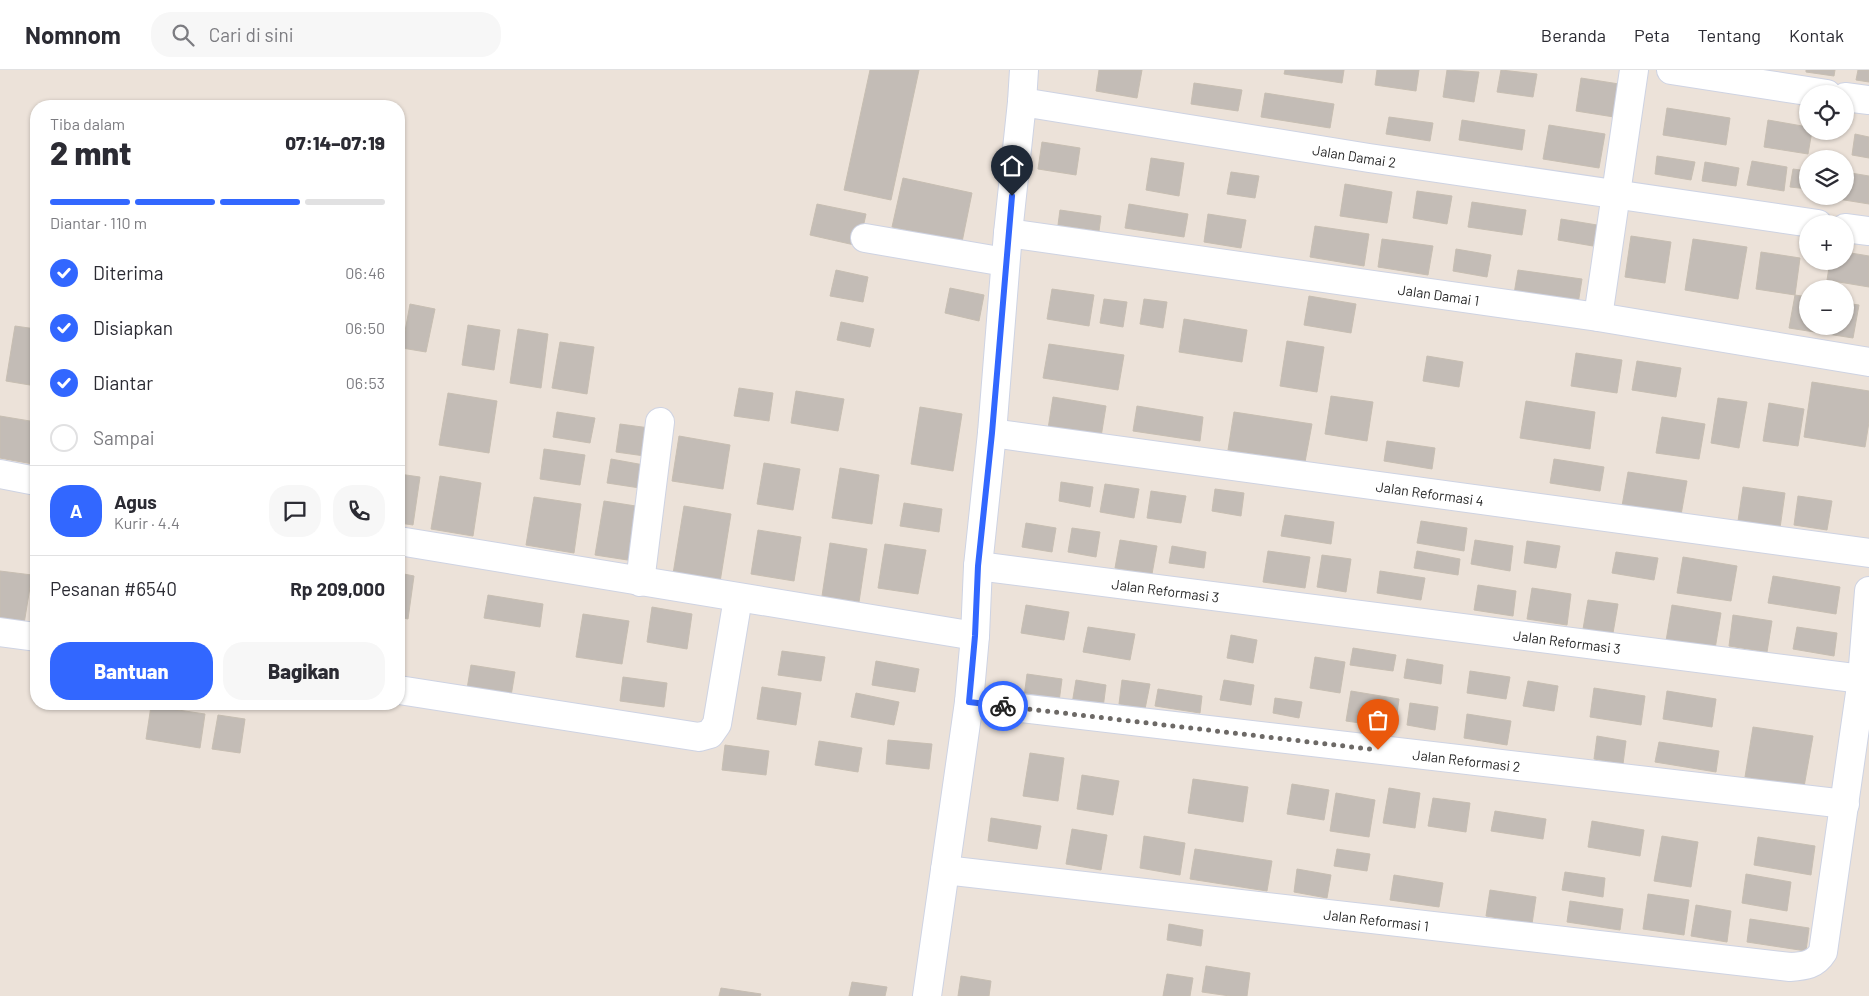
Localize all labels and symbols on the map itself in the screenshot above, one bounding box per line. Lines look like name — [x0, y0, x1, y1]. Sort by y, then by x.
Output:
street label: Jalan Damai 2 — [1311, 141, 1397, 170]
pin — [991, 145, 1033, 196]
street label: Jalan Damai 1 — [1397, 280, 1480, 308]
street label: Jalan Reformasi 4 — [1375, 477, 1485, 509]
street label: Jalan Reformasi 3 — [1111, 575, 1220, 605]
street label: Jalan Reformasi 3 — [1513, 626, 1622, 657]
courier — [978, 681, 1028, 731]
pin — [1357, 699, 1399, 750]
street label: Jalan Reformasi 2 — [1412, 745, 1521, 775]
street label: Jalan Reformasi 1 — [1323, 905, 1430, 934]

